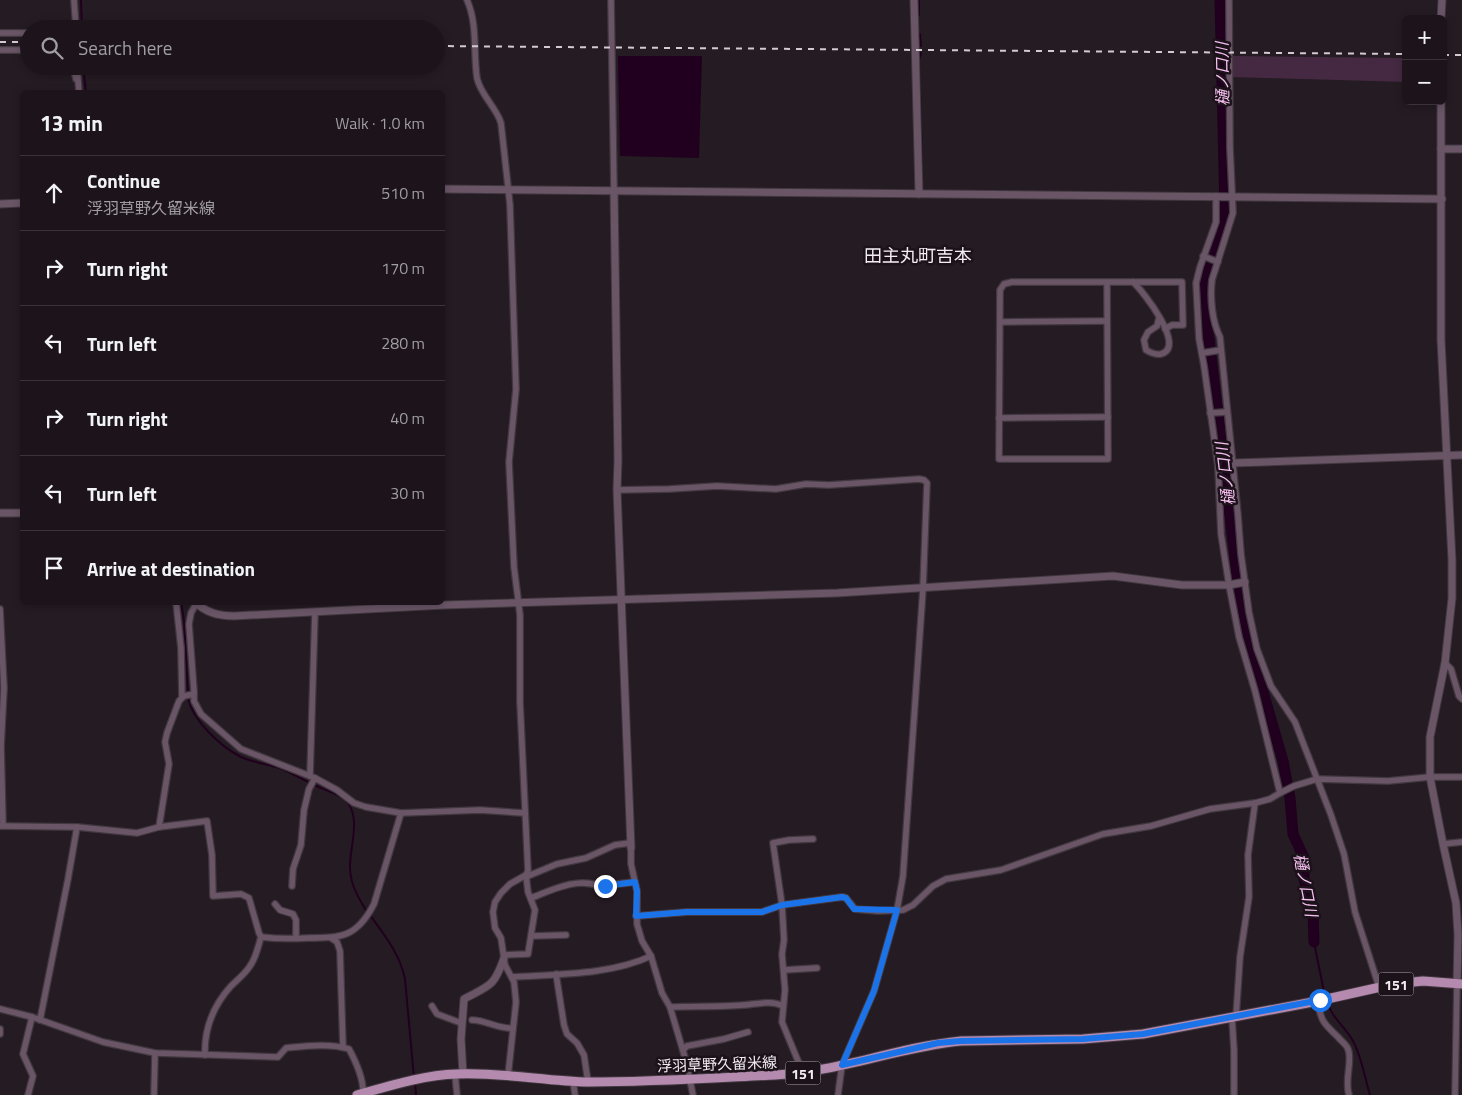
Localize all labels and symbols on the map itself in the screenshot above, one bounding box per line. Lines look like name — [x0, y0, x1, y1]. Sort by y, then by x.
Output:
water label: 樋ノ口川 — [1209, 40, 1235, 106]
district label: 田主丸町吉本 — [864, 242, 972, 269]
water label: 樋ノ口川 — [1209, 439, 1241, 507]
water label: 樋ノ口川 — [1288, 851, 1324, 921]
route end — [594, 875, 617, 898]
road number: 151 — [1378, 972, 1414, 996]
route start — [1309, 989, 1332, 1012]
street label: 浮羽草野久留米線 — [657, 1050, 777, 1078]
road number: 151 — [786, 1062, 820, 1084]

